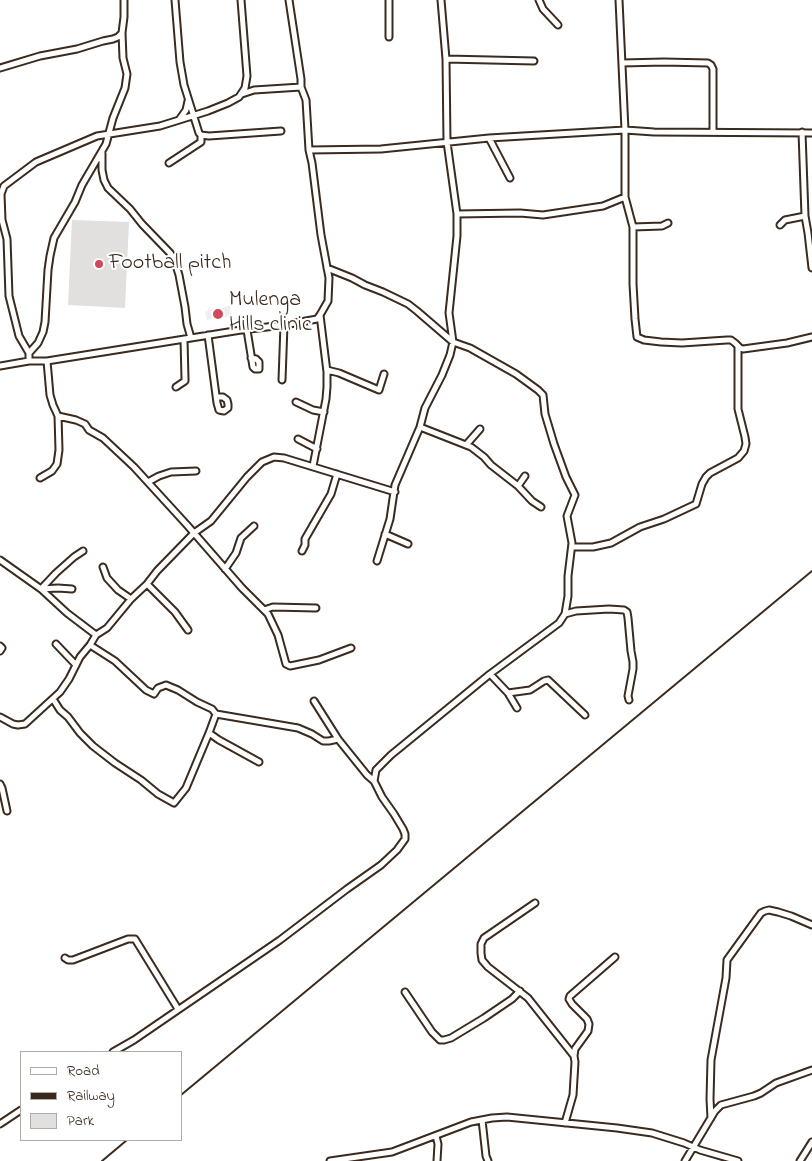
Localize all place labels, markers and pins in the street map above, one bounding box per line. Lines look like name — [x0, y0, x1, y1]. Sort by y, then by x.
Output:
place label: Football pitch — [109, 251, 231, 277]
marker: Football pitch — [93, 258, 105, 270]
place label: Mulenga Hills clinic — [229, 288, 312, 340]
marker: Mulenga Hills clinic — [211, 307, 225, 321]

